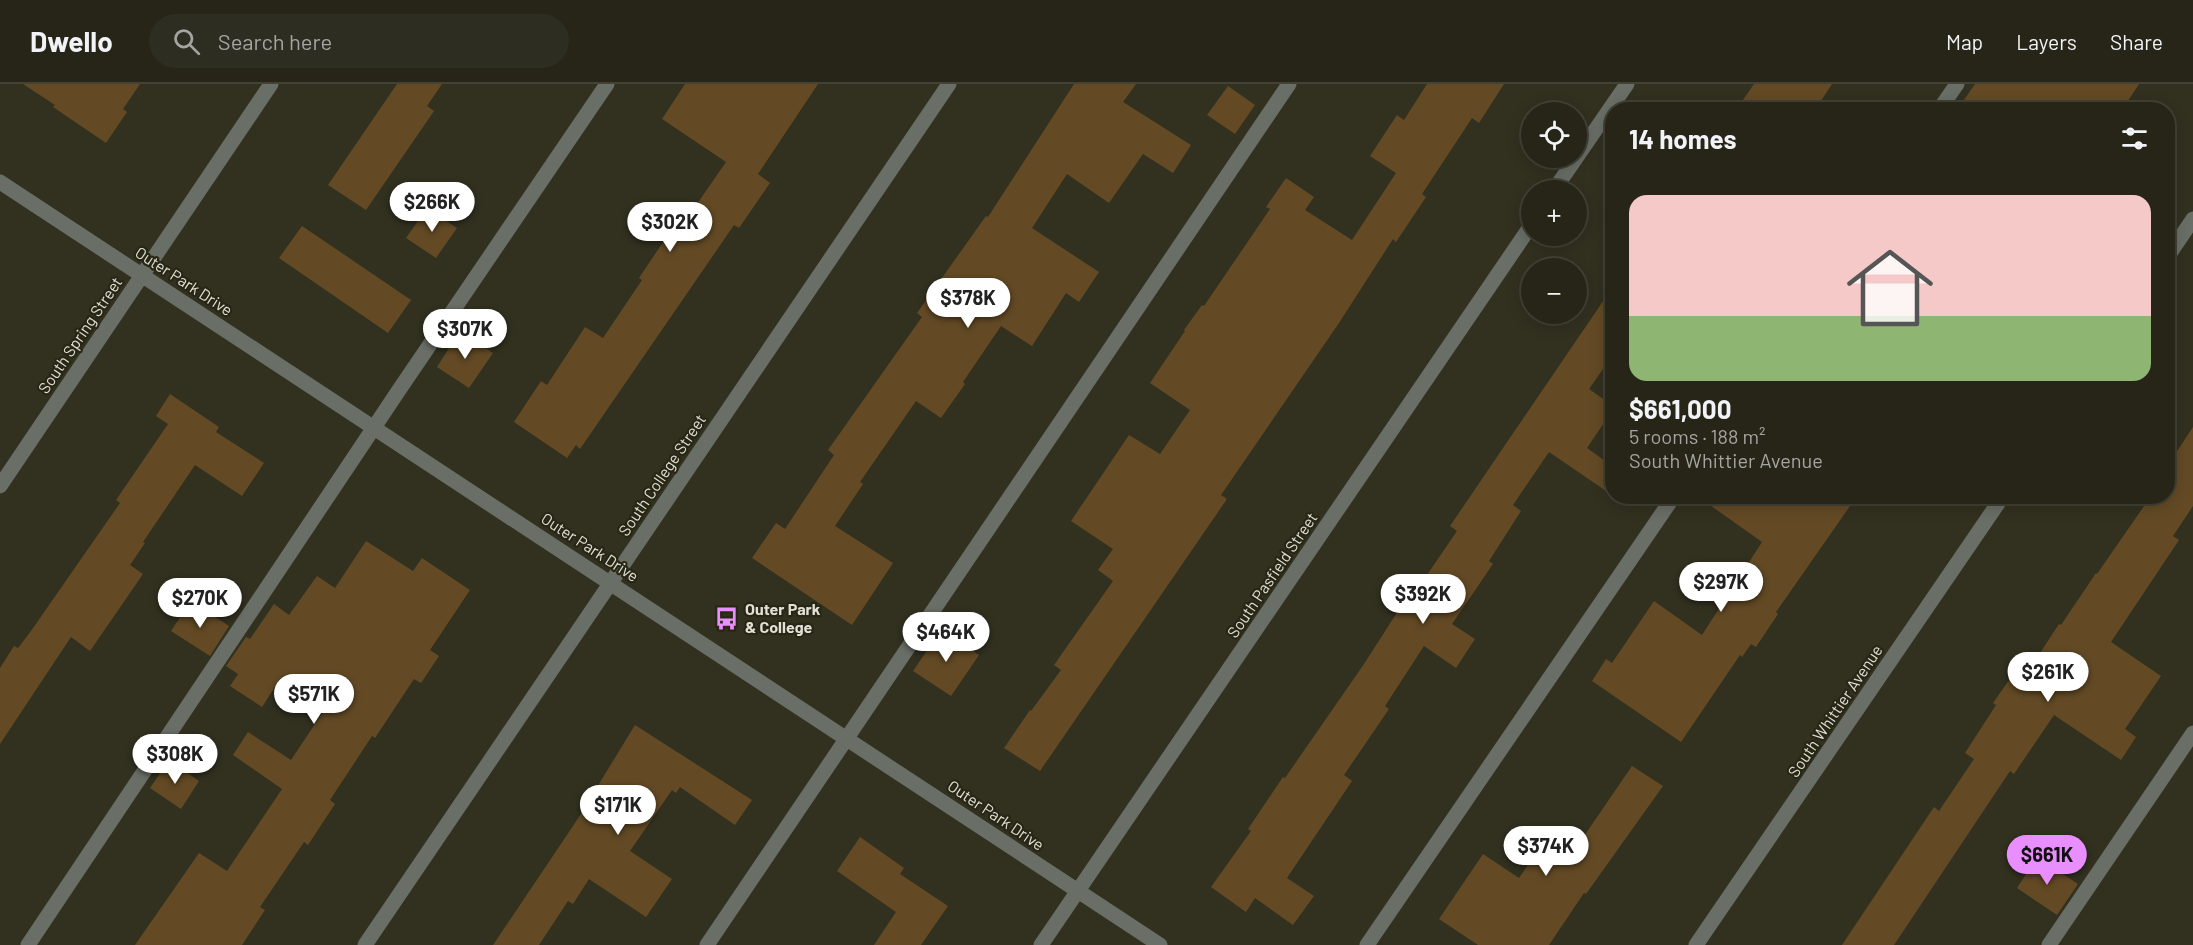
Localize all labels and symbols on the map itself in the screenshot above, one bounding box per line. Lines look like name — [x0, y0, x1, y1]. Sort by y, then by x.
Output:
pin: $266K — [390, 182, 474, 233]
pin: $302K — [628, 202, 712, 253]
street label: Outer Park Drive — [132, 242, 236, 319]
street label: South Spring Street — [34, 273, 126, 397]
pin: $378K — [926, 278, 1010, 329]
pin: $307K — [423, 309, 507, 360]
street label: South College Street — [614, 410, 709, 539]
street label: Outer Park Drive — [538, 508, 642, 585]
street label: South Pasfield Street — [1223, 508, 1321, 641]
pin: $297K — [1679, 562, 1763, 613]
pin: $392K — [1381, 574, 1465, 625]
pin: $270K — [158, 578, 242, 629]
place label: Outer Park & College — [745, 599, 821, 636]
bus stop icon: Outer Park & College — [714, 605, 740, 631]
pin: $464K — [904, 612, 988, 663]
street label: South Whittier Avenue — [1783, 641, 1886, 780]
pin: $261K — [2006, 652, 2090, 703]
pin: $571K — [272, 674, 356, 725]
pin: $308K — [133, 734, 217, 785]
street label: Outer Park Drive — [945, 775, 1048, 854]
pin: $171K — [576, 785, 660, 836]
pin: $374K — [1504, 826, 1588, 877]
pin: $661K — [2005, 835, 2089, 886]

